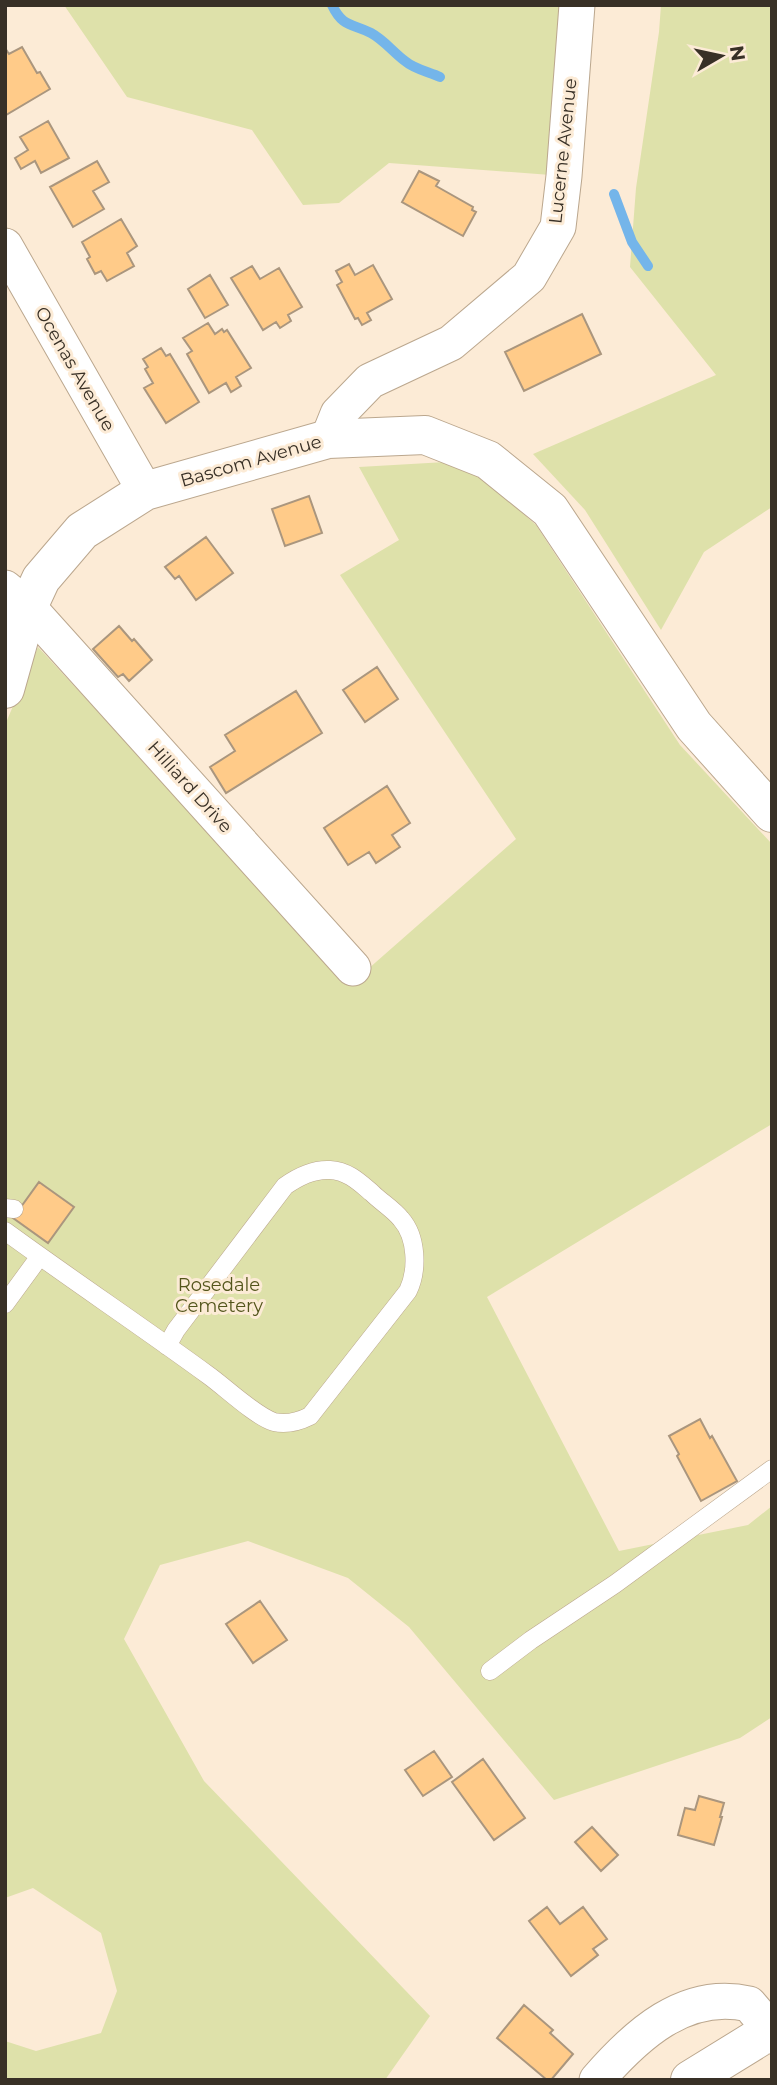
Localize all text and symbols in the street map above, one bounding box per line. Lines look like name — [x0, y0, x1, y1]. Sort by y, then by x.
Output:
north arrow — [686, 21, 756, 91]
text: N — [725, 44, 750, 63]
street label: Lucerne Avenue — [544, 77, 582, 225]
street label: Ocenas Avenue — [30, 303, 120, 435]
street label: Bascom Avenue — [178, 430, 324, 492]
street label: Hilliard Drive — [143, 737, 237, 837]
park label: Rosedale Cemetery — [175, 1274, 263, 1317]

